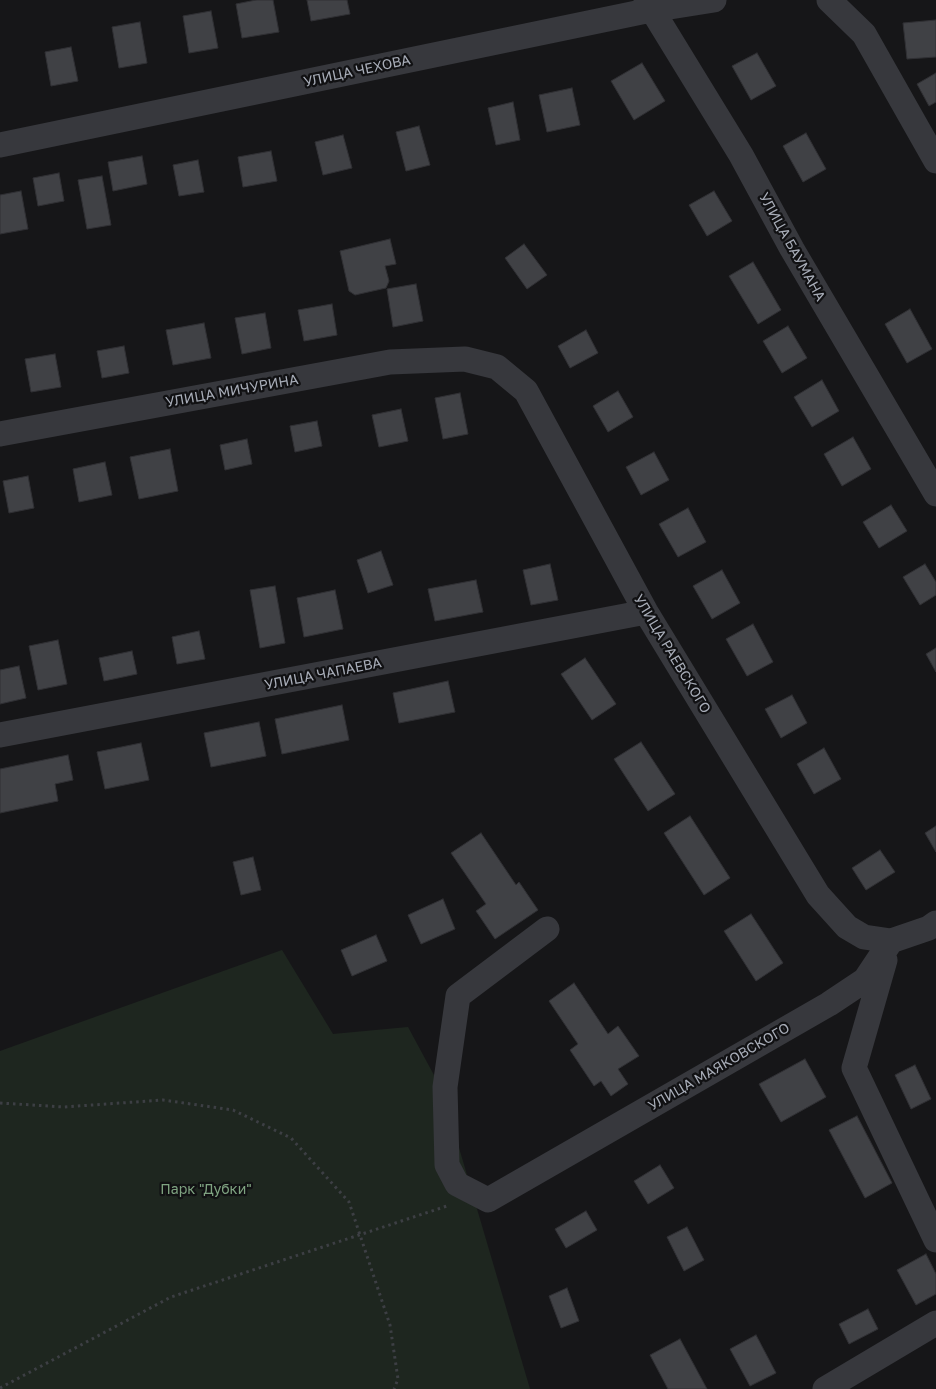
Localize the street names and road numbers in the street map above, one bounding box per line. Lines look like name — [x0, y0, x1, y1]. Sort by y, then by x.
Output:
street label: УЛИЦА ЧЕХОВА — [302, 51, 412, 91]
street label: УЛИЦА БАУМАНА — [755, 190, 829, 304]
street label: УЛИЦА МИЧУРИНА — [164, 371, 300, 411]
street label: УЛИЦА РАЕВСКОГО — [630, 592, 714, 716]
street label: УЛИЦА ЧАПАЕВА — [263, 654, 383, 694]
street label: УЛИЦА МАЯКОВСКОГО — [645, 1020, 793, 1114]

